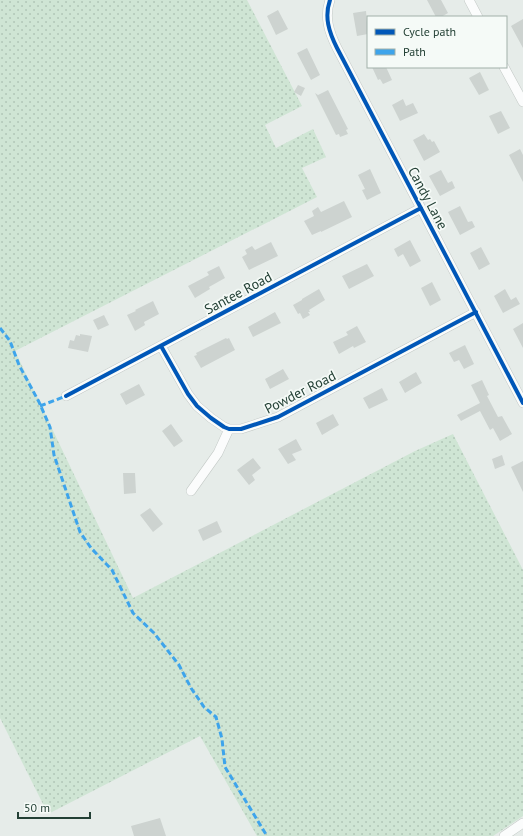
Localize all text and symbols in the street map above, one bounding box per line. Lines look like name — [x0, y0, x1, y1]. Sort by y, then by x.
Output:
legend — [367, 16, 507, 68]
text: Cycle path — [403, 24, 456, 39]
text: Path — [403, 44, 426, 59]
street label: Candy Lane — [404, 164, 452, 232]
street label: Santee Road — [201, 268, 275, 318]
street label: Powder Road — [261, 366, 339, 418]
scale bar — [18, 794, 90, 820]
text: 50 m — [24, 800, 50, 815]

